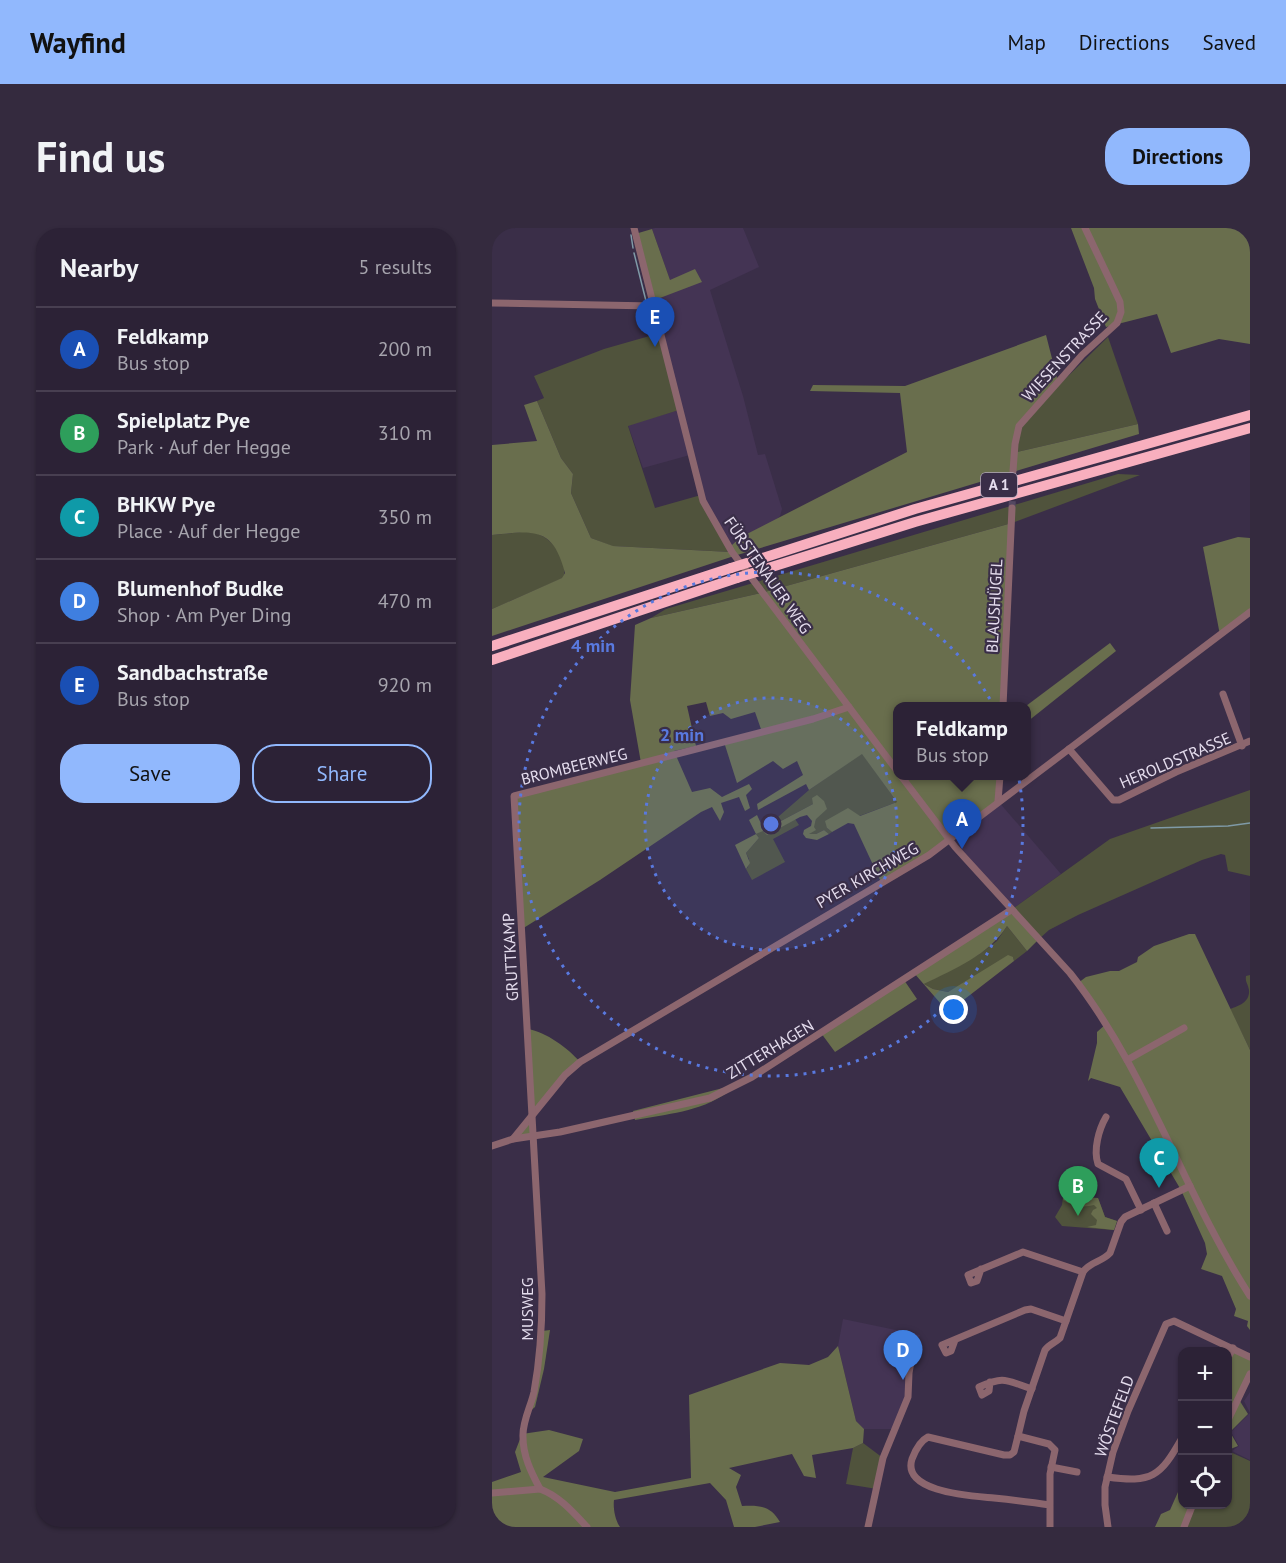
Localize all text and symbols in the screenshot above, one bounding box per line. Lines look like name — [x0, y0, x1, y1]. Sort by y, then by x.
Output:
text: Wayfind — [30, 24, 126, 61]
text: Map — [1007, 29, 1046, 56]
text: Directions — [1079, 29, 1170, 56]
text: Saved — [1203, 29, 1256, 56]
button: Directions — [1105, 128, 1250, 185]
text: Find us — [36, 129, 165, 184]
text: Nearby — [60, 251, 138, 284]
text: 5 results — [359, 254, 432, 280]
pin: E — [636, 298, 674, 347]
street label: WIESENSTRASSE — [1017, 307, 1111, 405]
text: Feldkamp — [117, 322, 209, 350]
text: A — [73, 336, 86, 362]
text: 200 m — [378, 336, 432, 362]
text: Bus stop — [117, 350, 190, 376]
text: Spielplatz Pye — [117, 406, 250, 434]
text: B — [74, 420, 85, 446]
text: 310 m — [378, 420, 432, 446]
text: Park · Auf der Hegge — [117, 434, 291, 460]
road number: A 1 — [981, 473, 1017, 497]
text: BHKW Pye — [117, 490, 215, 518]
text: C — [74, 504, 85, 530]
text: 350 m — [378, 504, 432, 530]
street label: FÜRSTENAUER WEG — [720, 513, 816, 637]
text: Place · Auf der Hegge — [117, 518, 300, 544]
street label: BLAUSHÜGEL — [982, 559, 1006, 653]
text: Blumenhof Budke — [117, 574, 284, 602]
text: D — [73, 588, 86, 614]
text: 470 m — [378, 588, 432, 614]
text: Shop · Am Pyer Ding — [117, 602, 291, 628]
text: 4 min — [571, 634, 615, 657]
text: Sandbachstraße — [117, 658, 268, 686]
text: E — [74, 672, 85, 698]
text: 920 m — [378, 672, 432, 698]
text: Bus stop — [117, 686, 190, 712]
popup — [893, 702, 1031, 780]
text: Feldkamp — [916, 714, 1008, 742]
text: 2 min — [660, 723, 704, 746]
street label: HEROLDSTRASSE — [1116, 728, 1234, 792]
text: Bus stop — [916, 742, 989, 768]
street label: BROMBEERWEG — [519, 743, 629, 789]
button: Save — [60, 744, 240, 803]
button: Share — [252, 744, 432, 803]
pin: A — [942, 800, 982, 849]
centre of rings — [761, 814, 781, 834]
street label: PYER KIRCHWEG — [812, 838, 922, 912]
street label: GRUTTKAMP — [498, 912, 522, 1002]
your location — [939, 995, 968, 1024]
street label: ZITTERHAGEN — [723, 1015, 817, 1083]
pin: C — [1140, 1138, 1178, 1188]
pin: B — [1058, 1166, 1098, 1216]
street label: MUSWEG — [517, 1277, 537, 1341]
pin: D — [884, 1330, 922, 1380]
map controls — [1178, 1347, 1232, 1509]
button: + — [1178, 1347, 1232, 1401]
street label: WÖSTEFELD — [1090, 1372, 1138, 1460]
button: − — [1178, 1401, 1232, 1455]
button: locate — [1178, 1455, 1232, 1509]

